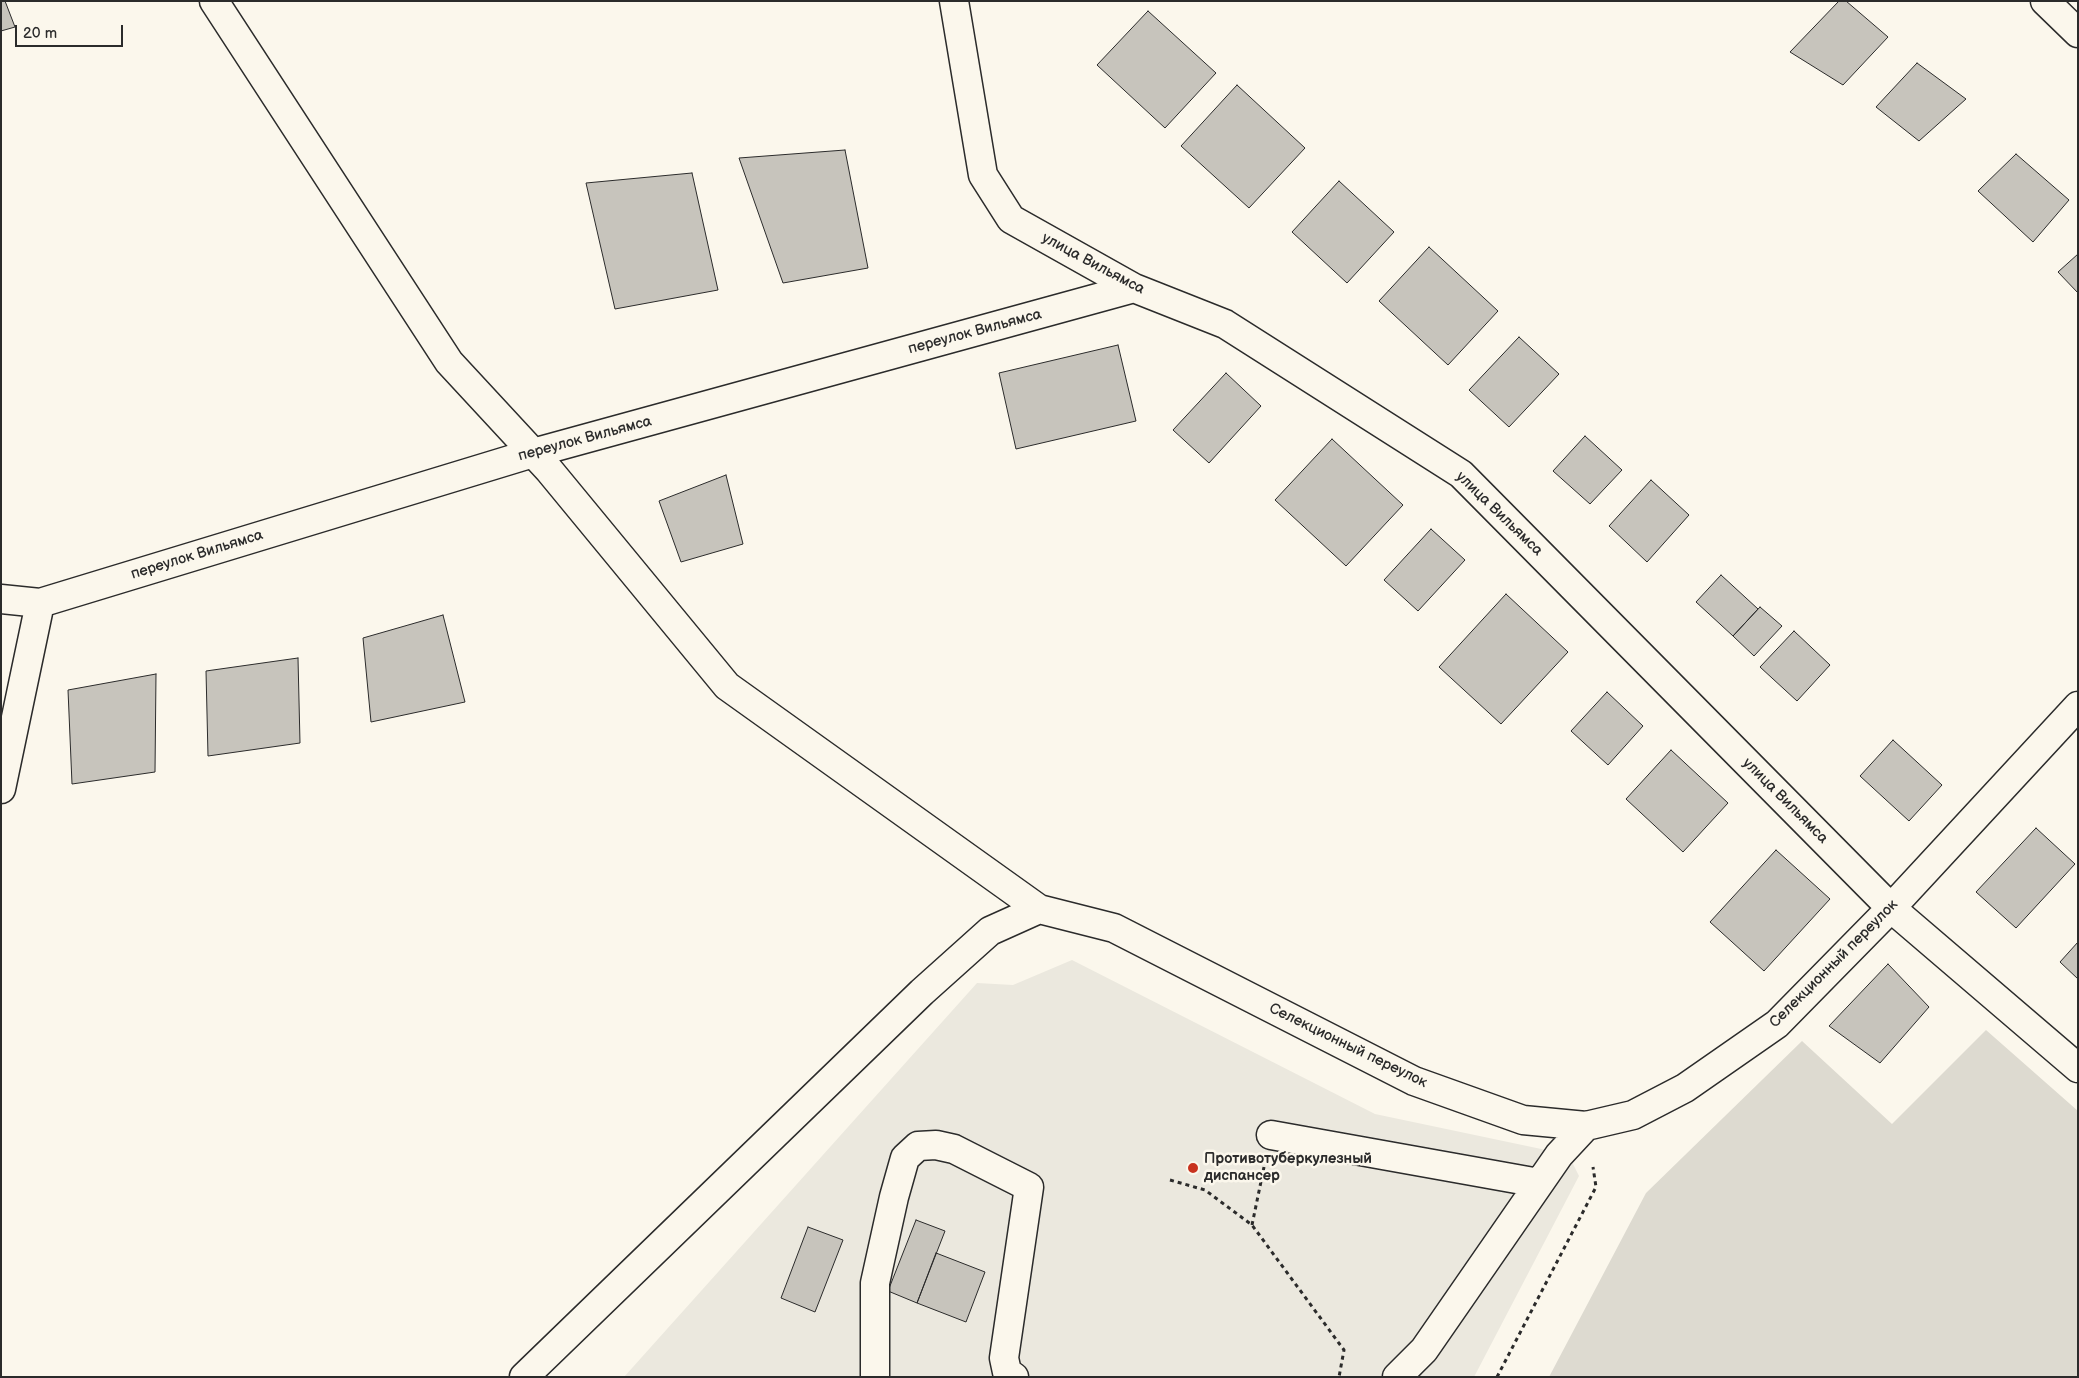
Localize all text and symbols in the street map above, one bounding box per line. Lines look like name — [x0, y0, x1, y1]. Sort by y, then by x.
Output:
scale bar — [18, 15, 125, 47]
text: 20 m — [23, 24, 57, 43]
street label: улица Вильямса — [1039, 229, 1147, 299]
street label: переулок Вильямса — [906, 306, 1044, 358]
street label: переулок Вильямса — [516, 413, 654, 465]
street label: улица Вильямса — [1452, 468, 1546, 560]
street label: переулок Вильямса — [129, 526, 265, 584]
street label: улица Вильямса — [1738, 754, 1832, 848]
street label: Селекционный переулок — [1766, 896, 1902, 1032]
street label: Селекционный переулок — [1266, 1000, 1430, 1092]
place label: Противотуберкулезный диспансер — [1204, 1150, 1372, 1185]
marker: Противотуберкулезный диспансер — [1186, 1161, 1200, 1175]

